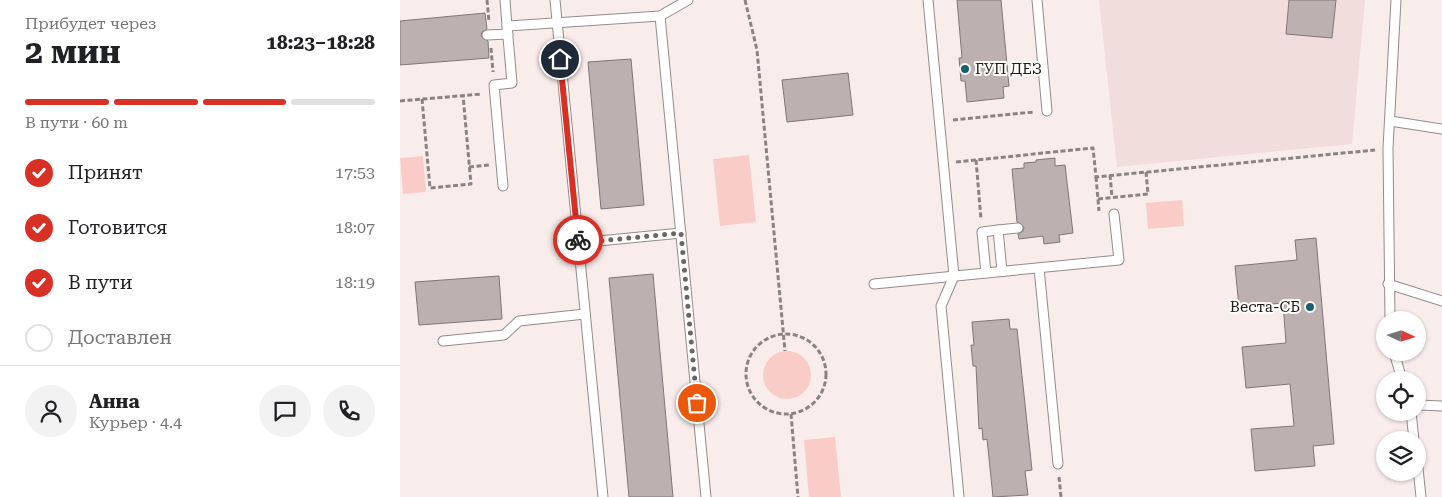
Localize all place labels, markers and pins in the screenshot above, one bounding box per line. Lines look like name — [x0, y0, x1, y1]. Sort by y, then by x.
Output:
pin — [539, 38, 581, 80]
place label: ГУП ДЕЗ — [975, 60, 1042, 78]
marker: ГУП ДЕЗ — [959, 63, 971, 75]
place label: Веста-СБ — [1230, 298, 1300, 316]
marker: Веста-СБ — [1304, 301, 1316, 313]
pin — [676, 382, 718, 424]

